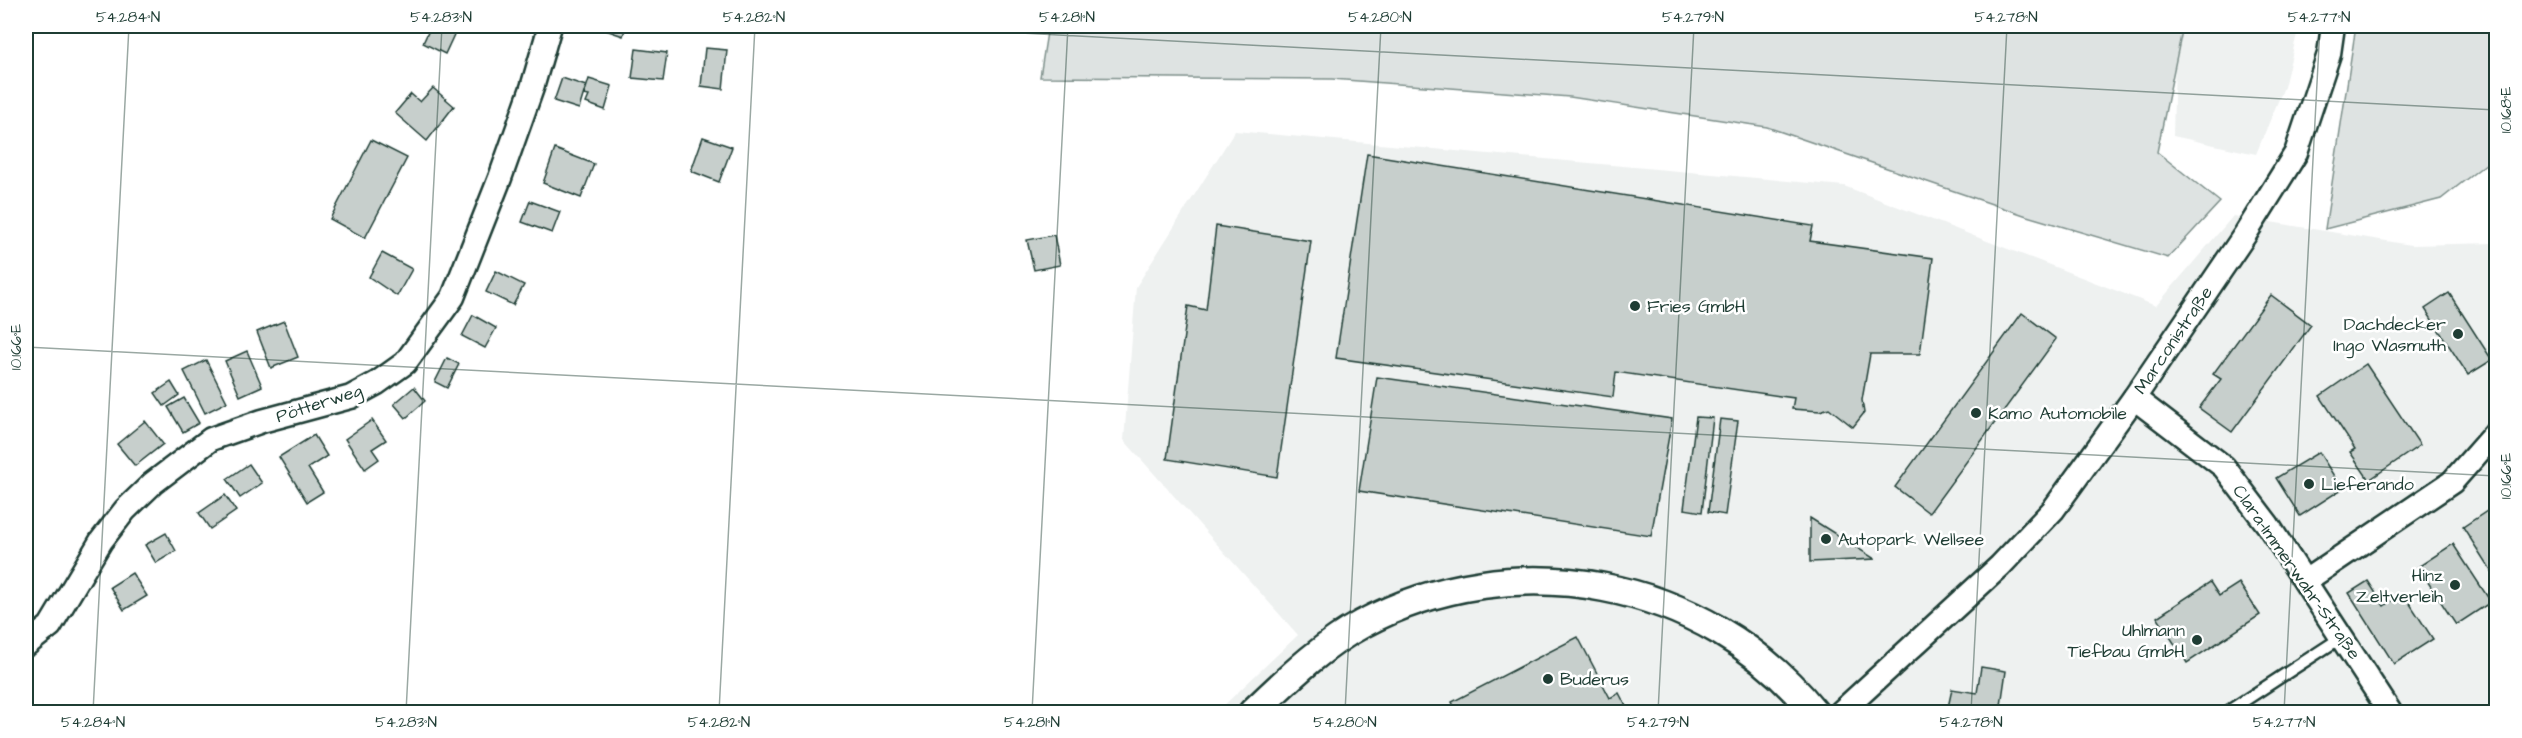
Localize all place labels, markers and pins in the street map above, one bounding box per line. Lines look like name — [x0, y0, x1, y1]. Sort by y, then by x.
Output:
place label: Fries GmbH — [1647, 294, 1746, 319]
marker: Fries GmbH — [1628, 299, 1642, 313]
place label: Dachdecker Ingo Wasmuth — [2333, 312, 2446, 359]
marker: Dachdecker Ingo Wasmuth — [2451, 327, 2465, 341]
place label: Kamo Automobile — [1988, 401, 2127, 426]
marker: Kamo Automobile — [1969, 406, 1983, 420]
place label: Lieferando — [2321, 472, 2414, 497]
marker: Lieferando — [2302, 477, 2316, 491]
place label: Autopark Wellsee — [1838, 527, 1985, 552]
marker: Autopark Wellsee — [1819, 532, 1833, 546]
place label: Hinz Zeltverleih — [2356, 563, 2443, 609]
marker: Hinz Zeltverleih — [2448, 578, 2462, 592]
place label: Uhlmann Tiefbau GmbH — [2068, 618, 2185, 664]
marker: Uhlmann Tiefbau GmbH — [2190, 633, 2204, 647]
place label: Buderus — [1560, 667, 1629, 692]
marker: Buderus — [1541, 672, 1555, 686]

